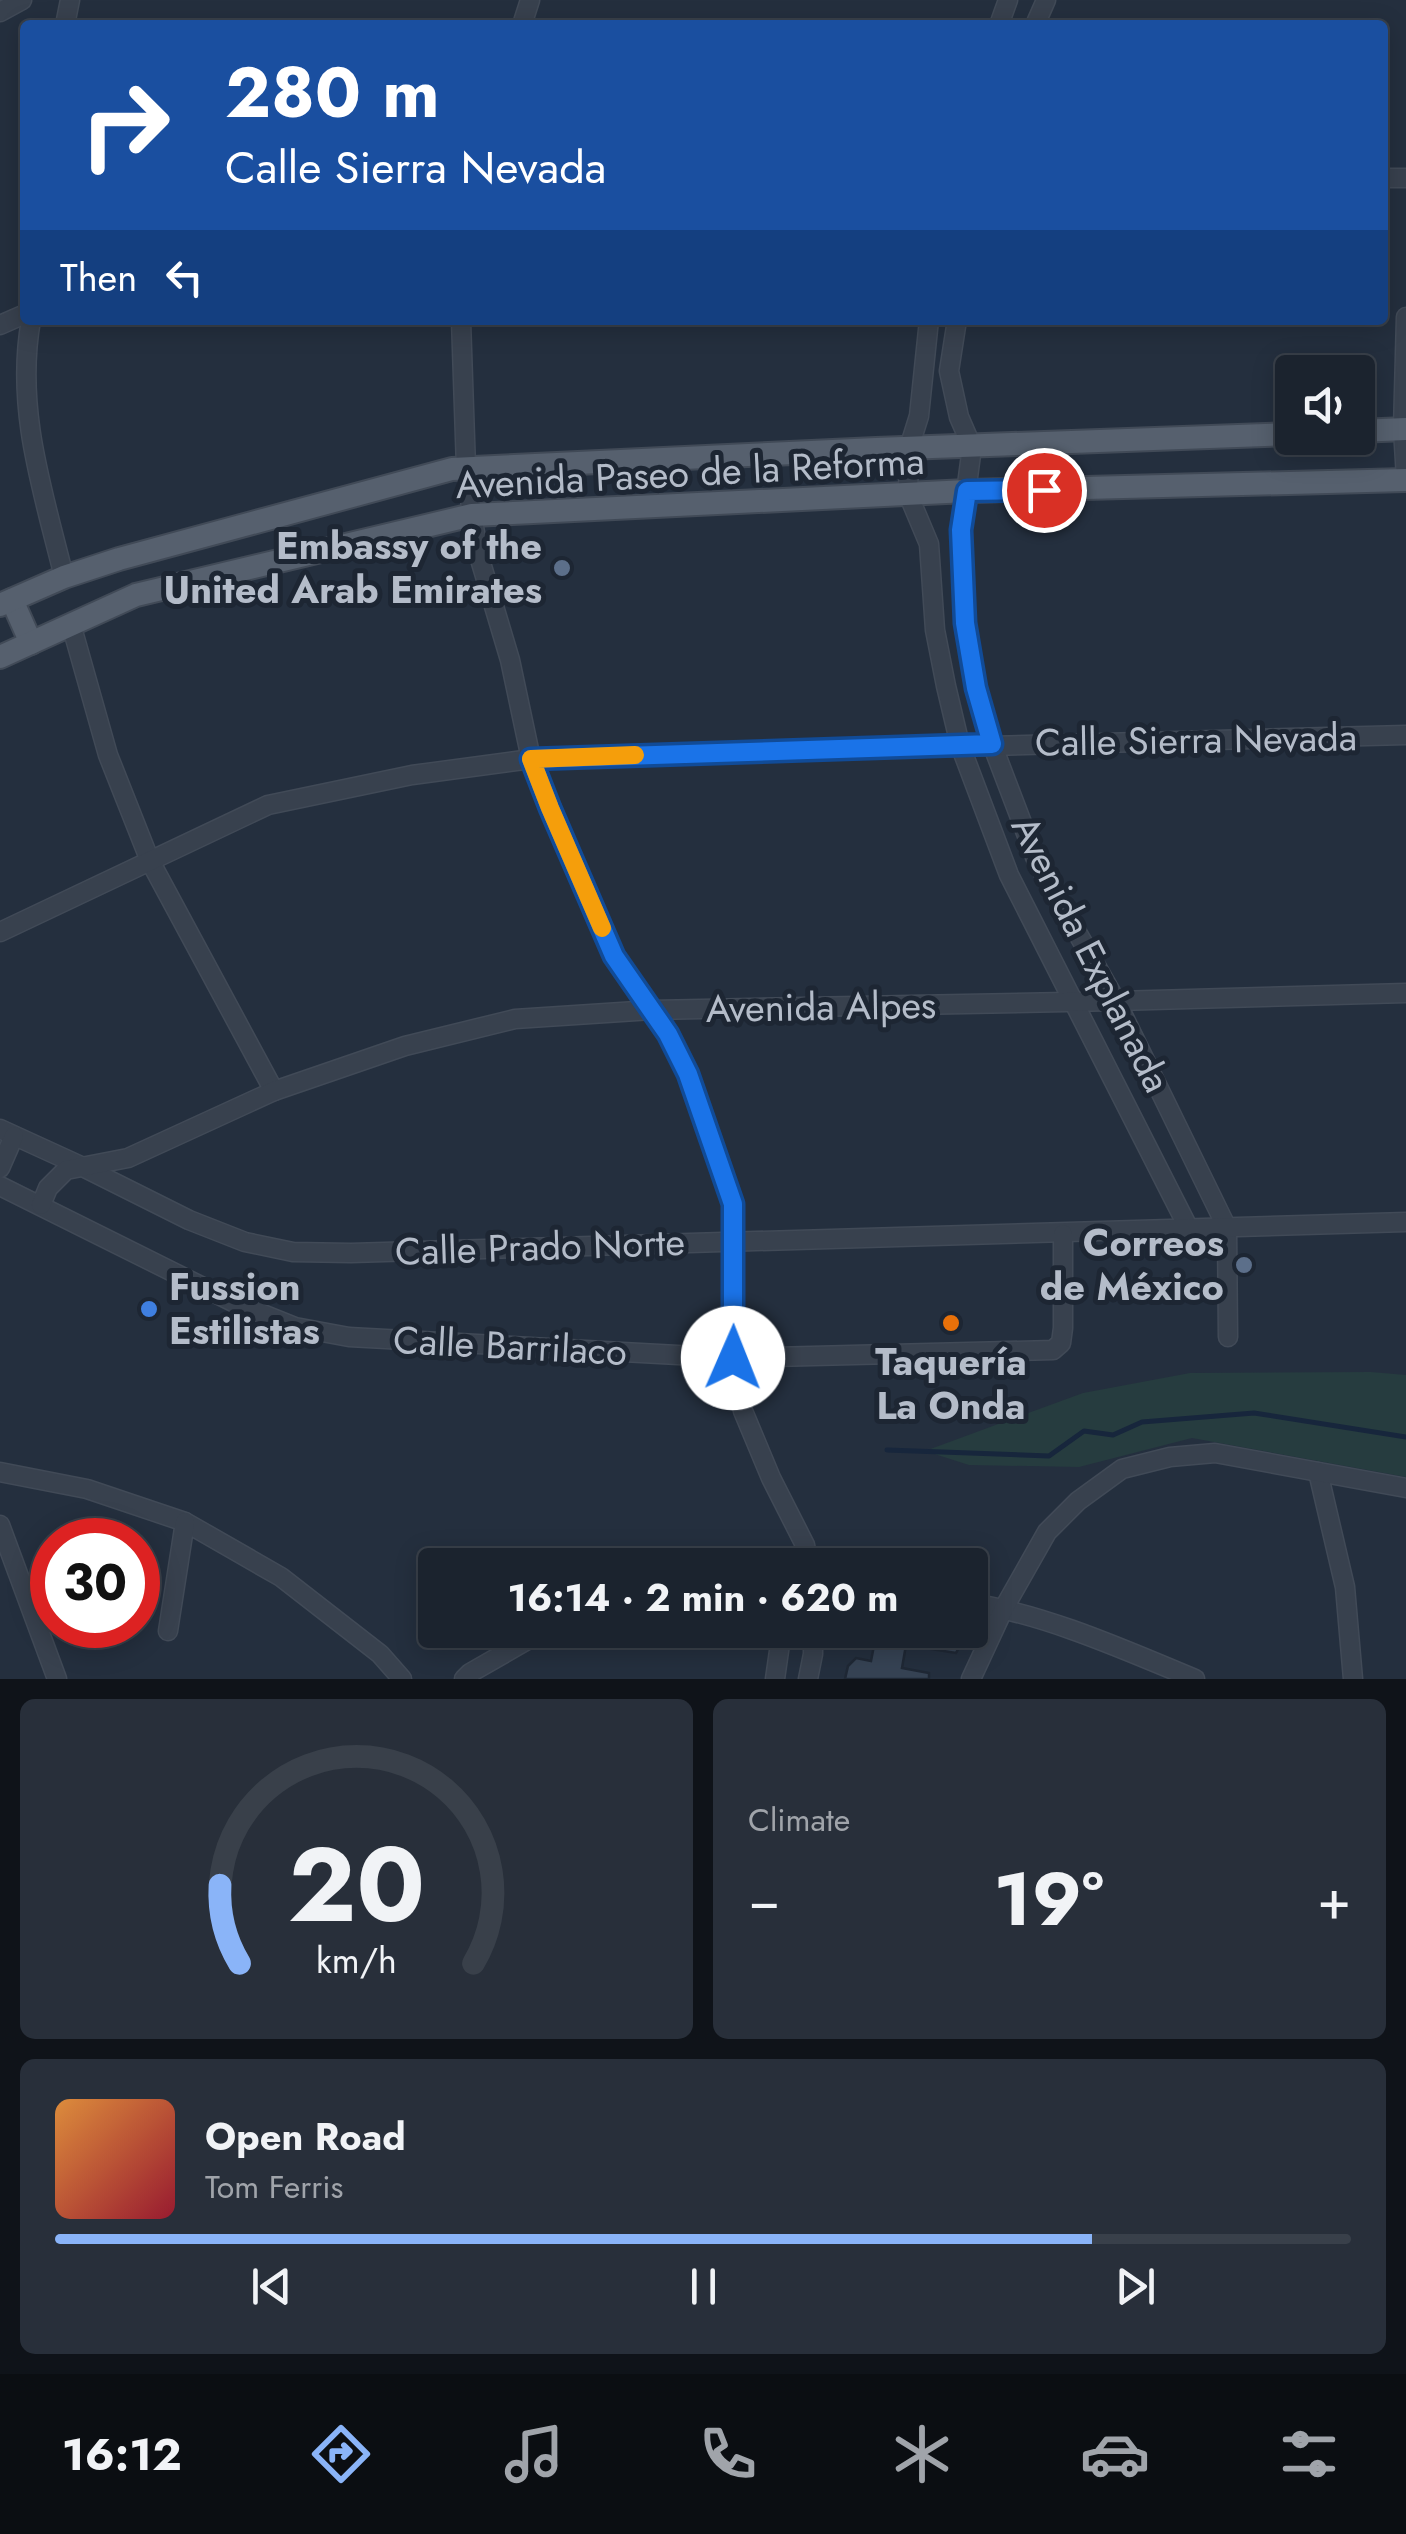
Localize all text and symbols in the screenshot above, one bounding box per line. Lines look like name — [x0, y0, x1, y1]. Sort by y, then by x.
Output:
text: 280 m — [225, 42, 440, 143]
icon: right — [60, 60, 190, 190]
text: Calle Sierra Nevada — [225, 135, 607, 200]
text: Then — [60, 250, 137, 305]
icon: left — [157, 250, 212, 305]
map controls — [1275, 355, 1375, 455]
button: sound — [1275, 355, 1375, 455]
street label: Avenida Paseo de la Reforma — [454, 433, 926, 512]
pin — [1002, 448, 1087, 533]
icon: arrive — [1017, 463, 1072, 518]
place label: Embassy of the United Arab Emirates — [164, 518, 542, 617]
marker: Embassy of the United Arab Emirates — [551, 557, 573, 579]
street label: Calle Sierra Nevada — [1034, 709, 1358, 770]
street label: Avenida Explanada — [998, 806, 1185, 1102]
street label: Avenida Alpes — [705, 977, 937, 1036]
street label: Calle Prado Norte — [394, 1214, 686, 1279]
place label: Correos de México — [1040, 1215, 1224, 1314]
marker: Correos de México — [1233, 1254, 1255, 1276]
place label: Fussion Estilistas — [169, 1259, 320, 1358]
marker: Fussion Estilistas — [138, 1298, 160, 1320]
position arrow — [681, 1306, 785, 1410]
street label: Calle Barrilaco — [392, 1312, 628, 1379]
marker: Taquería La Onda — [940, 1312, 962, 1334]
place label: Taquería La Onda — [875, 1334, 1027, 1433]
speed limit sign: 30 — [30, 1518, 160, 1648]
text: 16:14 · 2 min · 620 m — [508, 1570, 898, 1625]
text: Climate — [748, 1797, 850, 1843]
text: 20 — [288, 1810, 425, 1960]
text: 19° — [993, 1845, 1104, 1953]
text: − — [748, 1860, 780, 1940]
text: + — [1317, 1860, 1351, 1940]
text: km/h — [316, 1935, 397, 1986]
text: Open Road — [205, 2109, 406, 2164]
text: Tom Ferris — [205, 2164, 343, 2210]
icon: previous — [244, 2259, 299, 2314]
icon: pause — [676, 2259, 731, 2314]
icon: next — [1108, 2259, 1163, 2314]
icon: directions — [306, 2419, 376, 2489]
icon: music — [499, 2419, 569, 2489]
icon: phone — [693, 2419, 763, 2489]
icon: climate — [887, 2419, 957, 2489]
icon: car — [1080, 2419, 1150, 2489]
icon: filters — [1274, 2419, 1344, 2489]
text: 16:12 — [62, 2422, 182, 2487]

